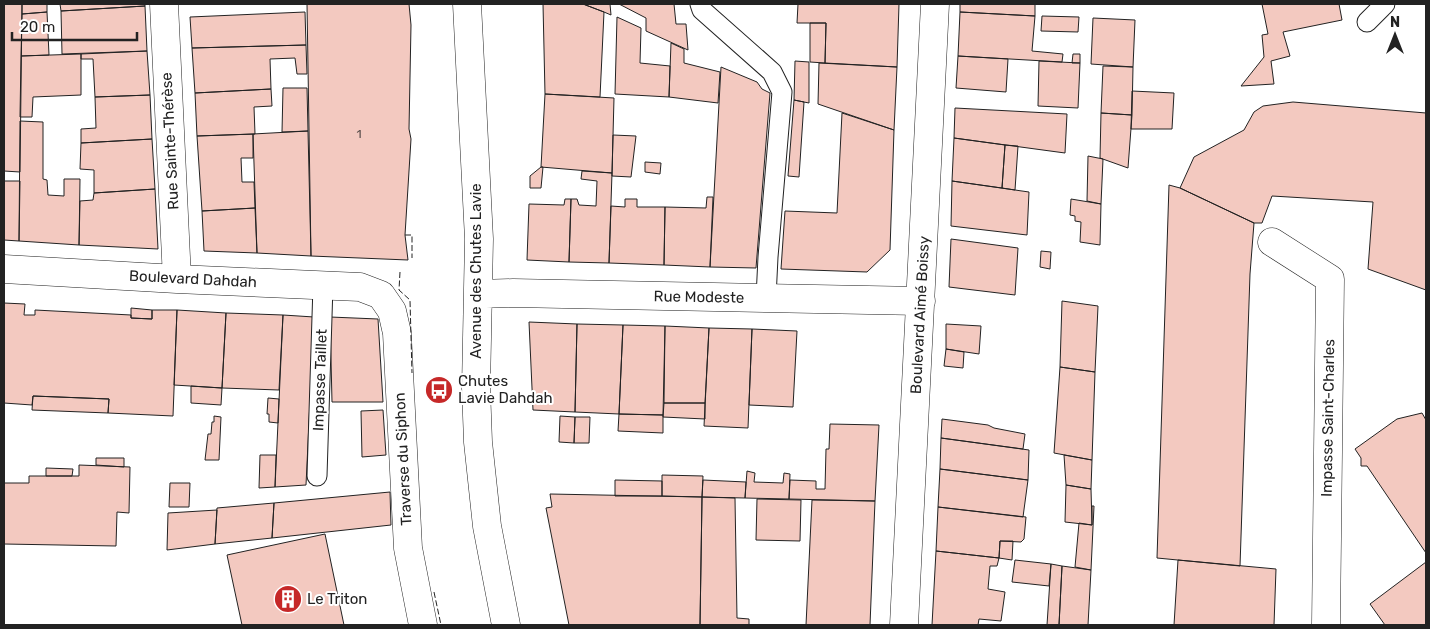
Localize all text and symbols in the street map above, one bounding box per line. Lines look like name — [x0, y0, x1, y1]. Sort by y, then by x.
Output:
scale bar — [12, 10, 138, 42]
north arrow — [1370, 10, 1420, 60]
text: N — [1390, 14, 1400, 31]
text: 20 m — [20, 18, 55, 36]
street label: Rue Sainte-Thérèse — [157, 72, 183, 210]
house number: 1 — [356, 127, 362, 141]
street label: Avenue des Chutes Lavie — [467, 183, 485, 359]
street label: Boulevard Aimé Boissy — [907, 236, 933, 394]
street label: Boulevard Dahdah — [129, 267, 257, 291]
street label: Rue Modeste — [654, 287, 744, 307]
street label: Impasse Taillet — [309, 328, 331, 431]
street label: Impasse Saint-Charles — [1318, 338, 1338, 497]
place label: Chutes Lavie Dahdah — [458, 372, 553, 407]
bus stop icon: Chutes Lavie Dahdah — [424, 375, 454, 405]
street label: Traverse du Siphon — [391, 392, 415, 526]
building icon: Le Triton — [273, 584, 303, 614]
place label: Le Triton — [307, 590, 367, 608]

